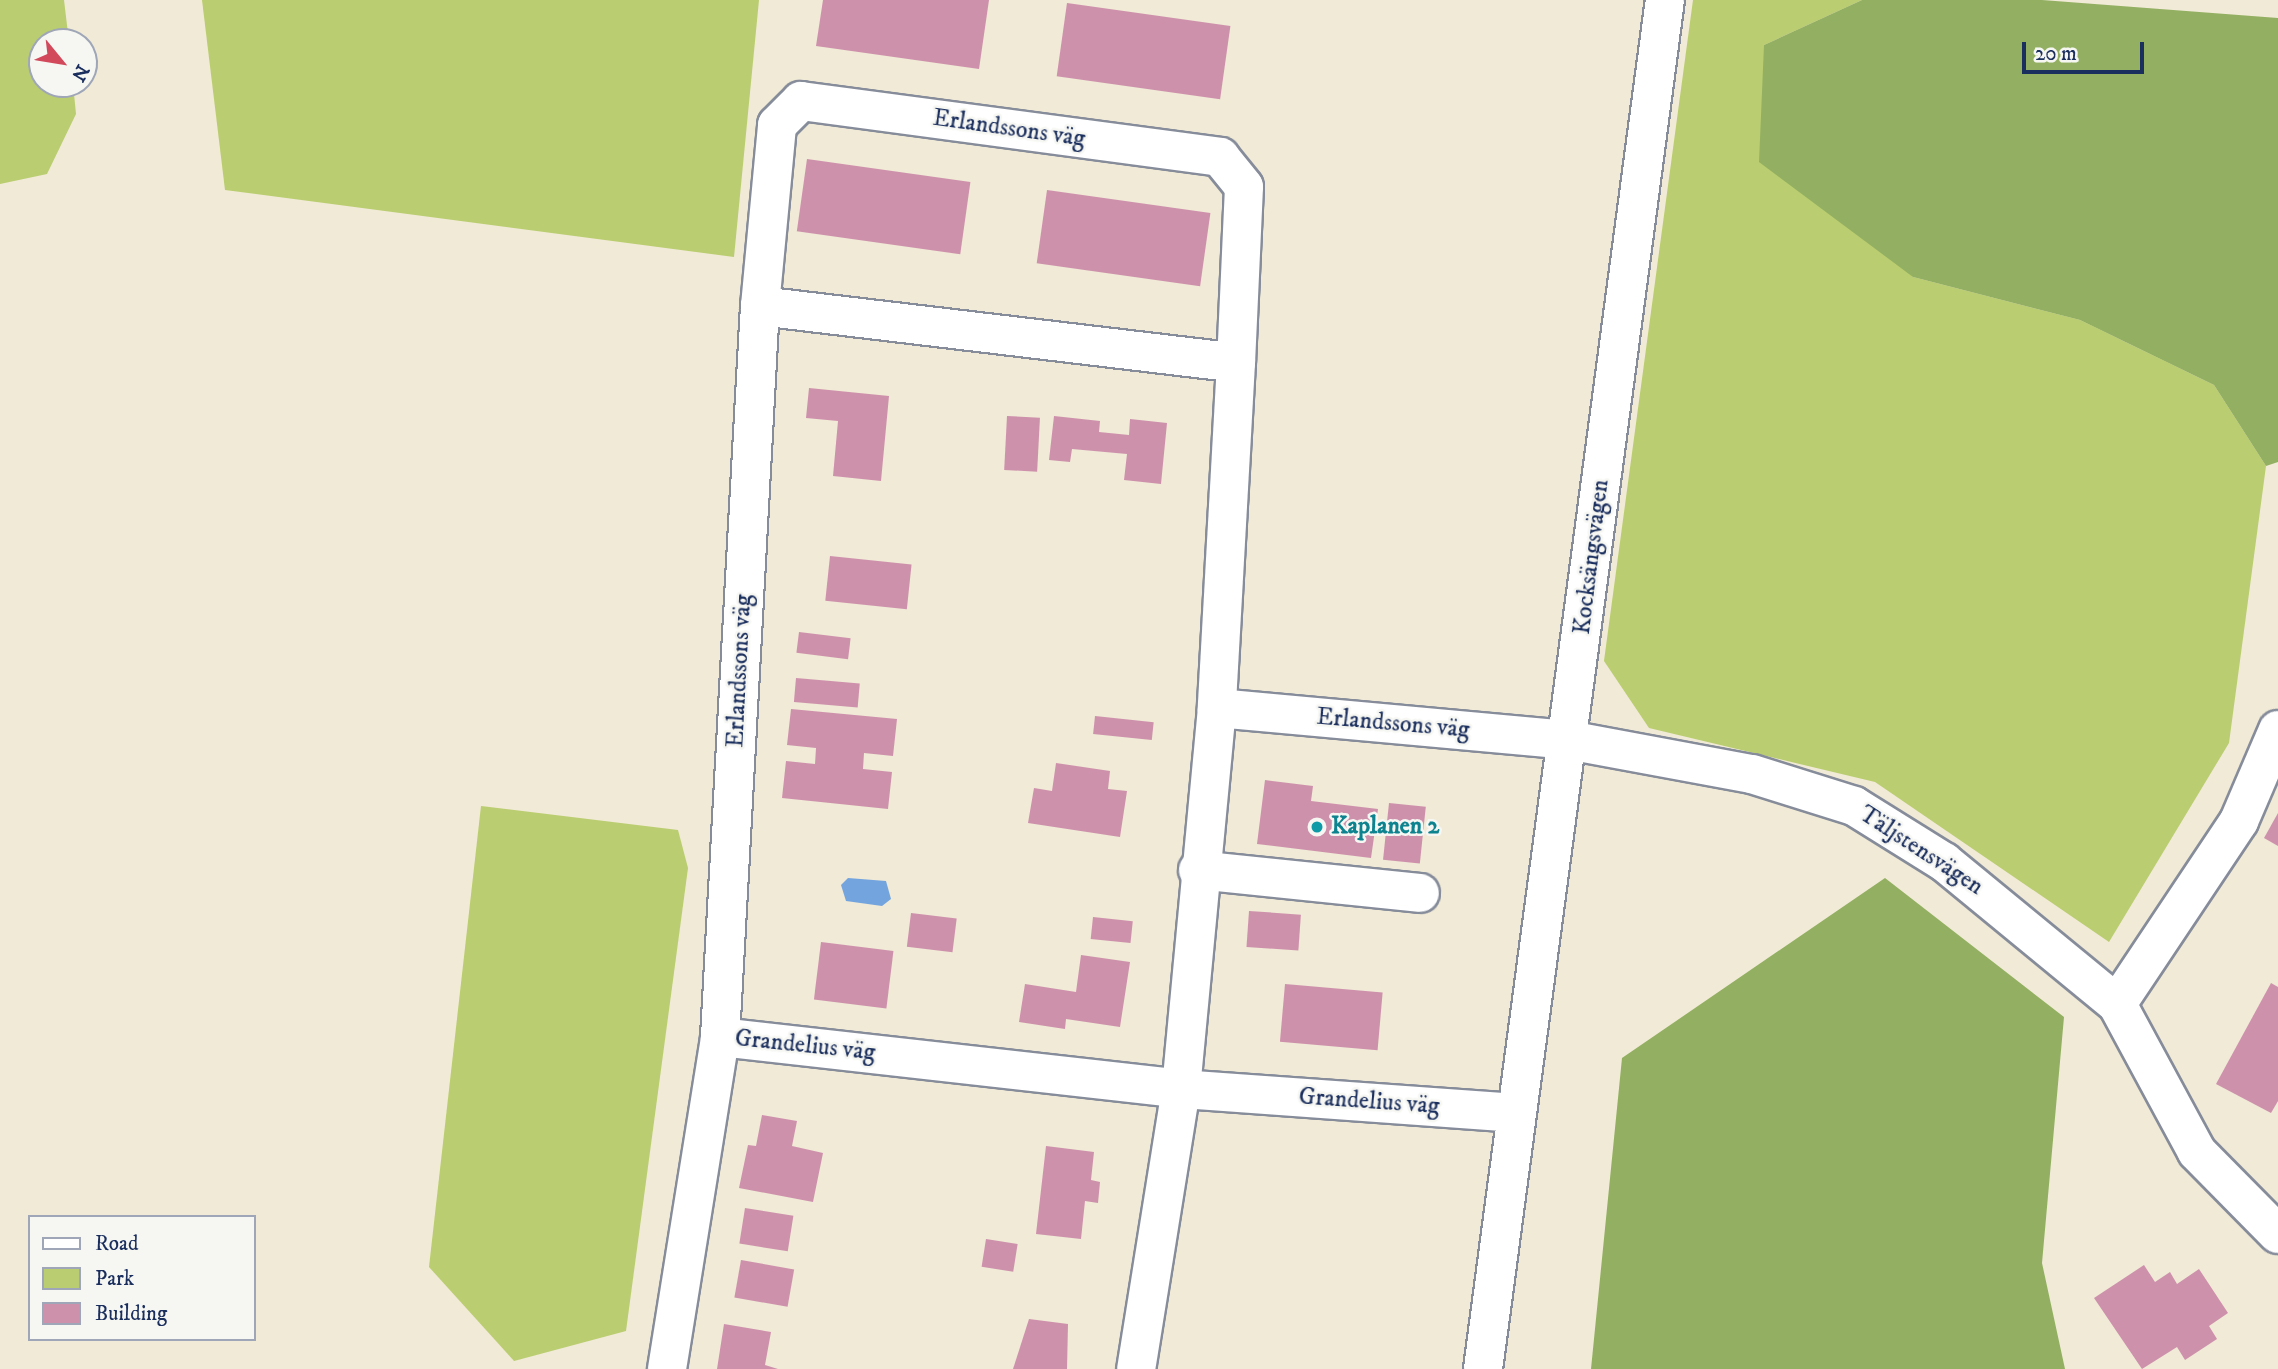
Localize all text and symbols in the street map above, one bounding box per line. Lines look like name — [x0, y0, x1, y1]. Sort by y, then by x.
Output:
north arrow — [28, 28, 98, 98]
scale bar — [2026, 28, 2148, 72]
text: 20 m — [2035, 41, 2077, 67]
text: N — [66, 60, 94, 85]
street label: Erlandssons väg — [931, 104, 1087, 154]
street label: Kocksängsvägen — [1568, 478, 1616, 636]
street label: Erlandssons väg — [722, 594, 758, 748]
street label: Erlandssons väg — [1315, 703, 1471, 745]
street label: Täljstensvägen — [1854, 800, 1988, 902]
place label: Kaplanen 2 — [1331, 813, 1439, 841]
marker: Kaplanen 2 — [1309, 819, 1325, 835]
street label: Grandelius väg — [733, 1024, 877, 1068]
street label: Grandelius väg — [1298, 1083, 1440, 1121]
legend — [28, 1215, 256, 1341]
text: Road — [95, 1231, 139, 1257]
text: Park — [95, 1266, 134, 1292]
text: Building — [95, 1301, 167, 1327]

